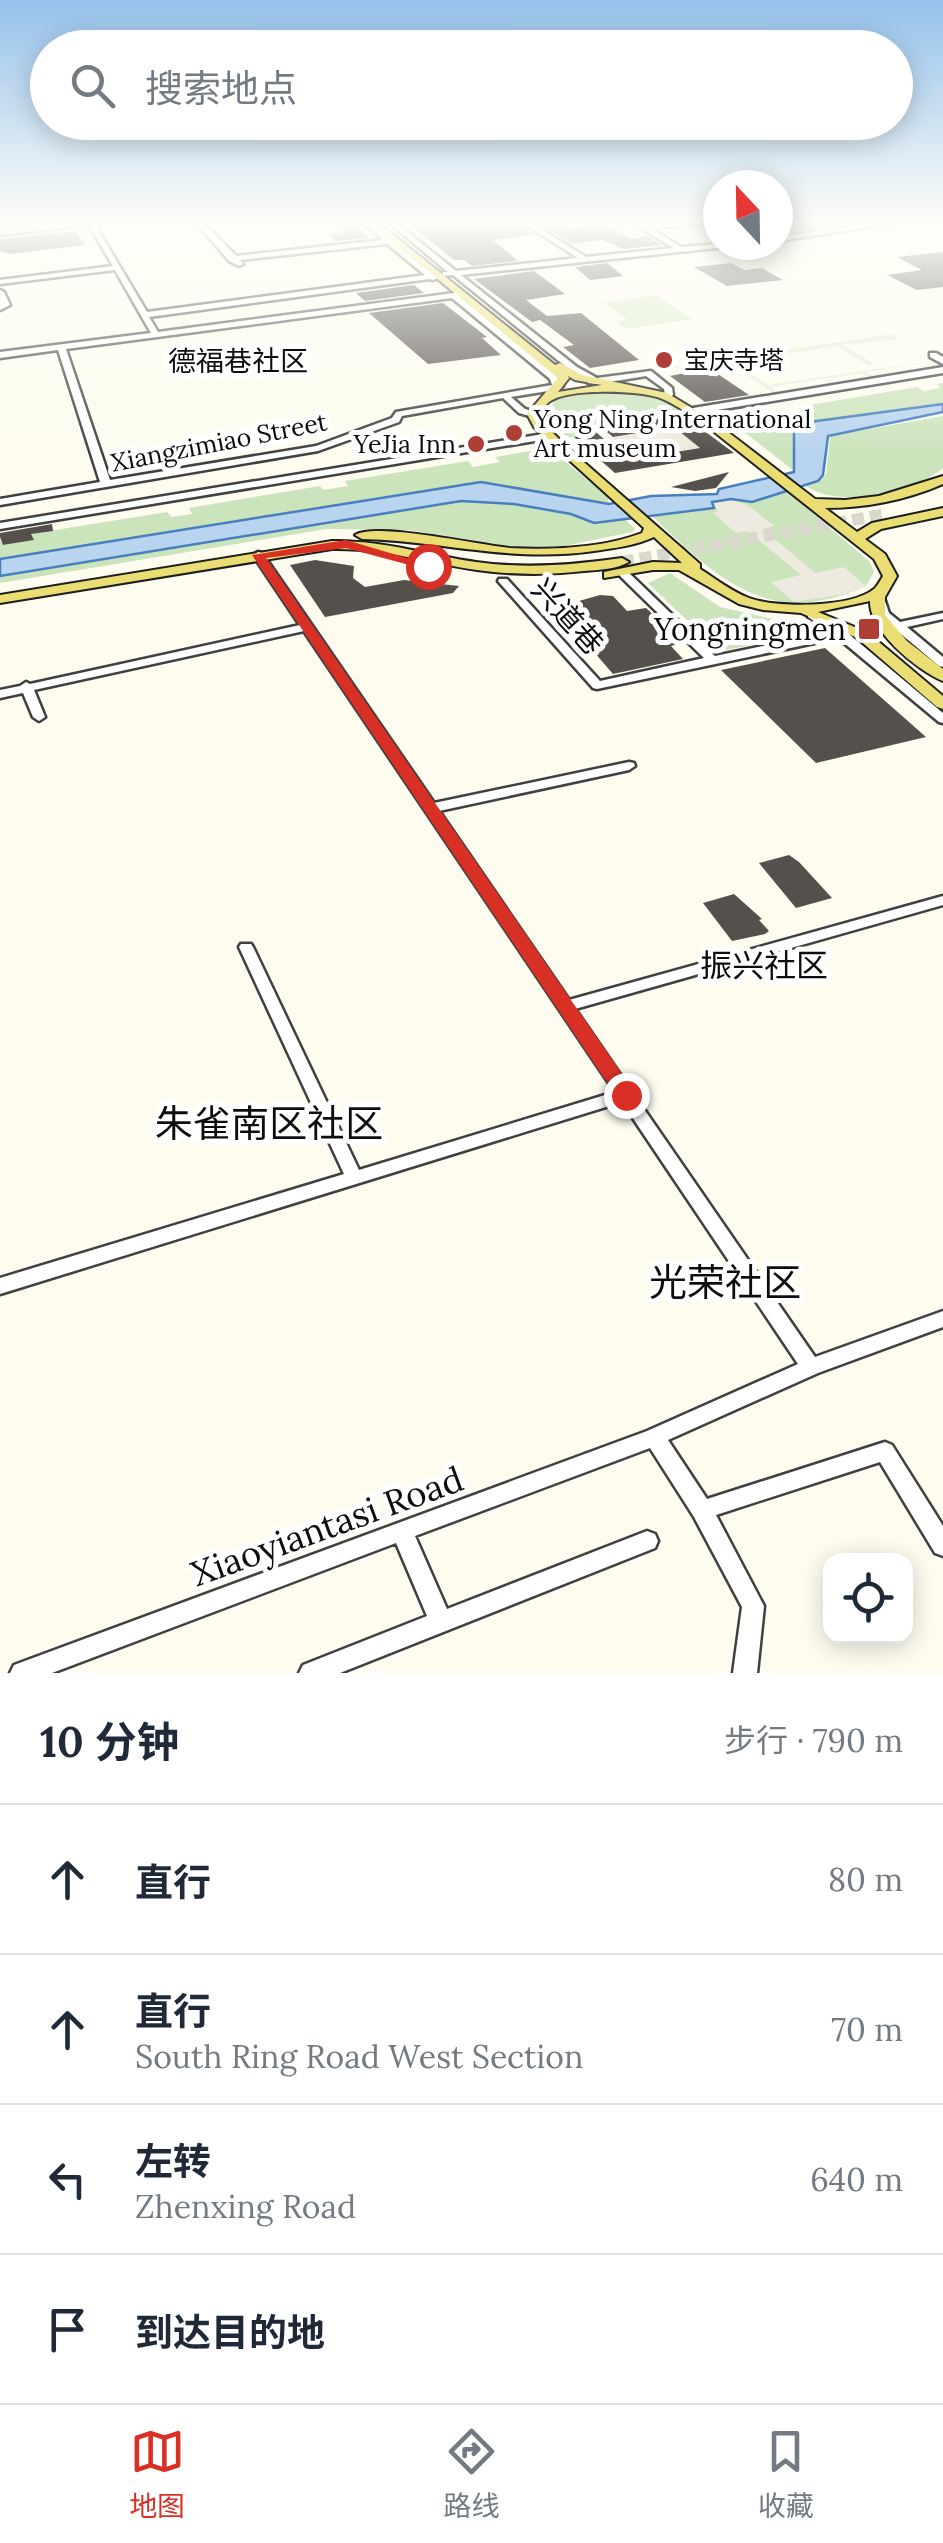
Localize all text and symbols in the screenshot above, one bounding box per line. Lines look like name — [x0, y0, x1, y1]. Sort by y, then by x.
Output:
search box — [30, 30, 913, 140]
icon: search — [65, 58, 120, 113]
text: 搜索地点 — [145, 64, 297, 112]
north arrow — [703, 170, 793, 260]
district label: 德福巷社区 — [168, 343, 308, 379]
place label: 宝庆寺塔 — [684, 344, 784, 376]
marker: 宝庆寺塔 — [653, 349, 675, 371]
place label: Yong Ning International Art museum — [533, 403, 811, 464]
street label: Xiangzimiao Street — [108, 405, 330, 479]
marker: Yong Ning International Art museum — [503, 422, 525, 444]
place label: YeJia Inn — [352, 428, 456, 460]
marker: YeJia Inn — [465, 433, 487, 455]
route start — [406, 544, 452, 590]
street label: 兴道巷 — [524, 570, 612, 662]
place label: Yongningmen — [653, 610, 846, 649]
marker: Yongningmen — [856, 616, 882, 642]
district label: 振兴社区 — [700, 945, 828, 986]
route end — [604, 1073, 650, 1119]
district label: 朱雀南区社区 — [155, 1099, 383, 1147]
district label: 光荣社区 — [649, 1258, 801, 1306]
street label: Xiaoyiantasi Road — [185, 1456, 469, 1596]
map controls — [823, 1553, 913, 1643]
button: locate — [823, 1553, 913, 1643]
text: 10 分钟 — [40, 1715, 179, 1769]
text: 步行 · 790 m — [724, 1720, 903, 1761]
icon: ahead — [40, 1852, 95, 1907]
text: 直行 — [135, 1858, 211, 1906]
text: 80 m — [828, 1859, 903, 1900]
text: 直行 — [135, 1987, 211, 2035]
icon: ahead — [40, 2002, 95, 2057]
text: 70 m — [831, 2009, 903, 2050]
text: South Ring Road West Section — [135, 2036, 583, 2077]
text: 左转 — [135, 2137, 211, 2185]
icon: left — [40, 2152, 95, 2207]
text: 640 m — [810, 2159, 903, 2200]
text: Zhenxing Road — [135, 2186, 356, 2227]
icon: arrive — [40, 2302, 95, 2357]
text: 到达目的地 — [135, 2308, 325, 2356]
tab: 地图 — [129, 2424, 185, 2524]
tab: 路线 — [443, 2424, 500, 2524]
tab: 收藏 — [758, 2424, 814, 2524]

